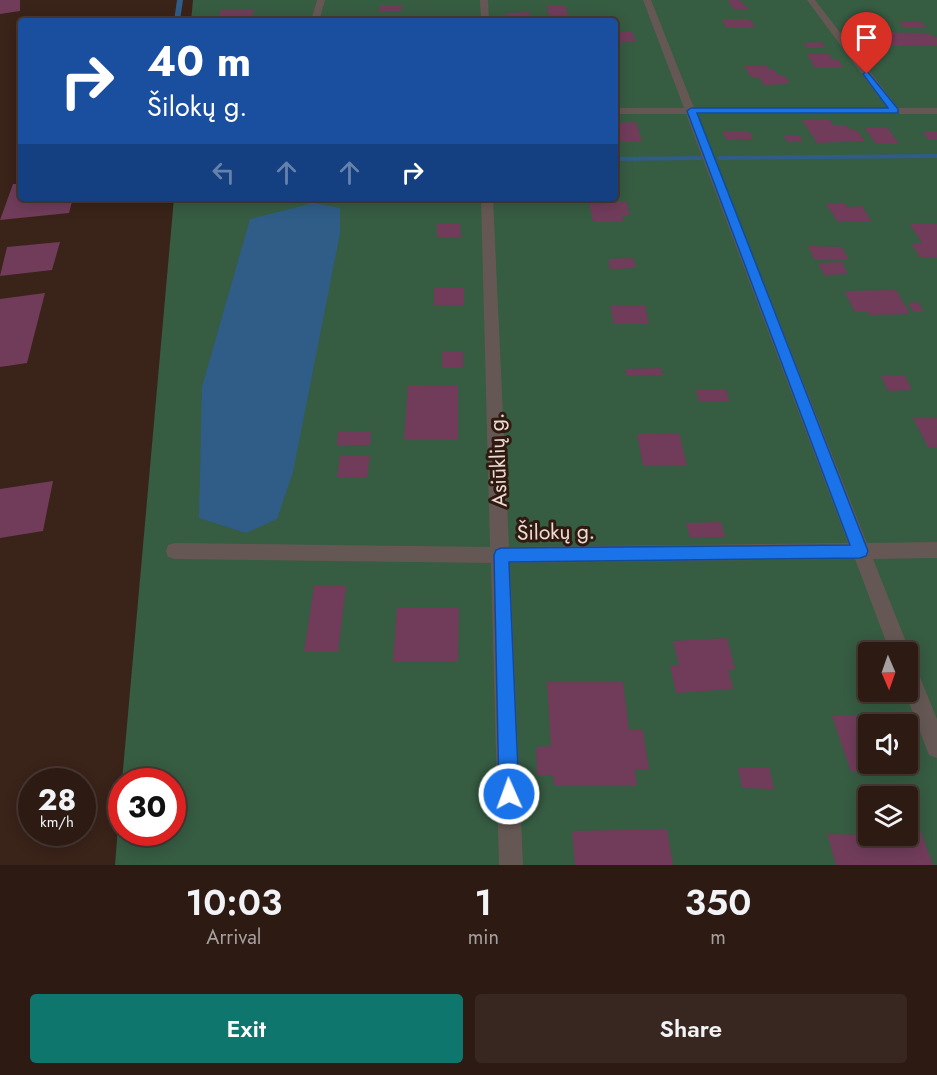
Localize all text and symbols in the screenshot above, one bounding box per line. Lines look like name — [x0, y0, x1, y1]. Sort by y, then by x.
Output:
pin — [841, 12, 892, 74]
icon: arrive — [850, 21, 883, 54]
text: 40 m — [147, 31, 251, 92]
icon: right — [48, 42, 126, 120]
text: Šilokų g. — [147, 87, 247, 126]
icon: left — [207, 156, 240, 189]
icon: ahead — [270, 156, 303, 189]
icon: ahead — [333, 156, 366, 189]
icon: right — [396, 156, 429, 189]
street label: Asiūklių g. — [481, 413, 515, 507]
street label: Šilokų g. — [517, 516, 595, 548]
north arrow — [858, 642, 918, 702]
map controls — [858, 642, 918, 846]
button: sound — [858, 714, 918, 774]
position arrow — [477, 762, 541, 826]
speed limit sign: 30 — [108, 768, 186, 846]
text: 28 — [38, 778, 76, 821]
button: layers — [858, 786, 918, 846]
text: km/h — [40, 811, 74, 833]
text: 10:03 — [185, 876, 282, 928]
text: 1 — [475, 876, 492, 928]
text: 350 — [685, 876, 752, 928]
text: Arrival — [206, 923, 261, 952]
text: min — [468, 923, 499, 952]
text: m — [710, 923, 726, 952]
button: Exit — [30, 994, 463, 1063]
button: Share — [475, 994, 907, 1063]

